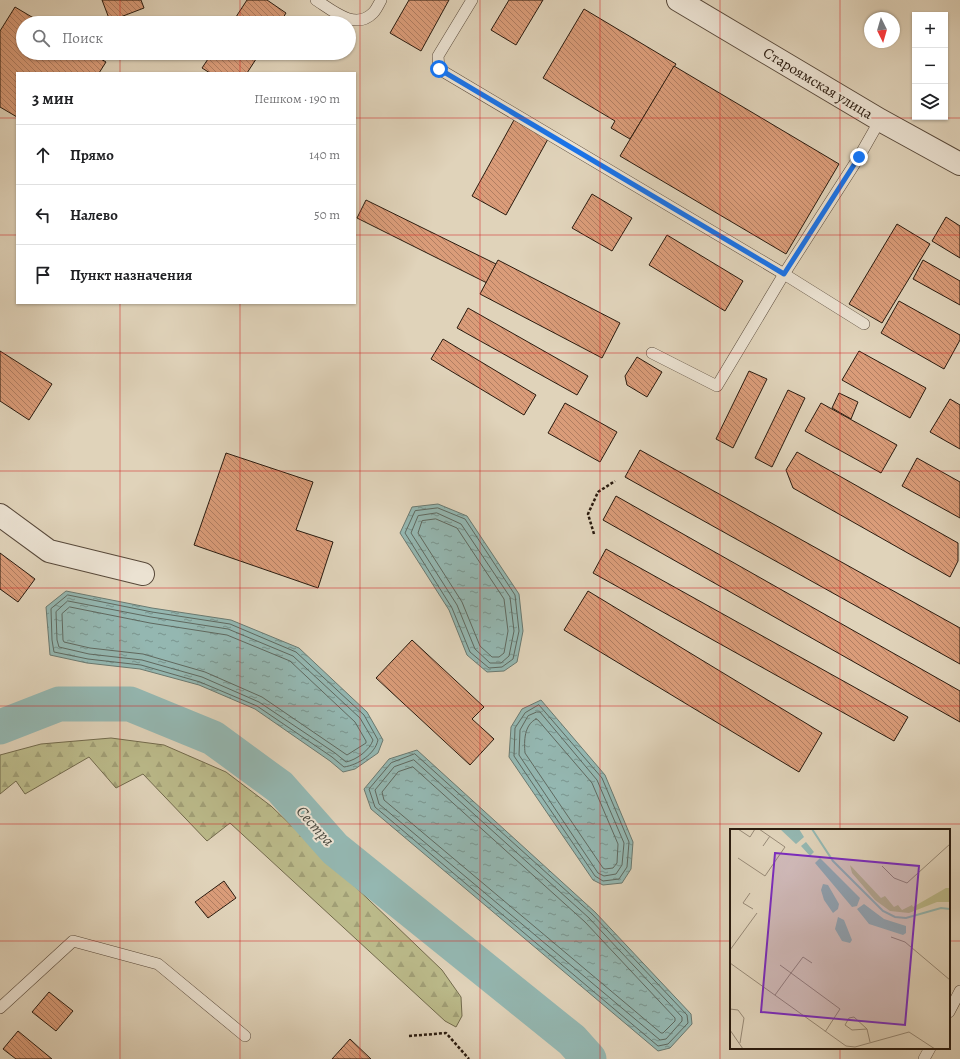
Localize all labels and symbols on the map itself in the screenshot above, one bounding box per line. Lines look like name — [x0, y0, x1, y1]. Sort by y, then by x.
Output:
north arrow — [864, 12, 900, 48]
street label: Староямская улица — [759, 42, 877, 124]
route start — [430, 60, 448, 78]
route end — [850, 148, 868, 166]
water label: Сестра — [291, 801, 339, 851]
inset map — [730, 829, 950, 1049]

